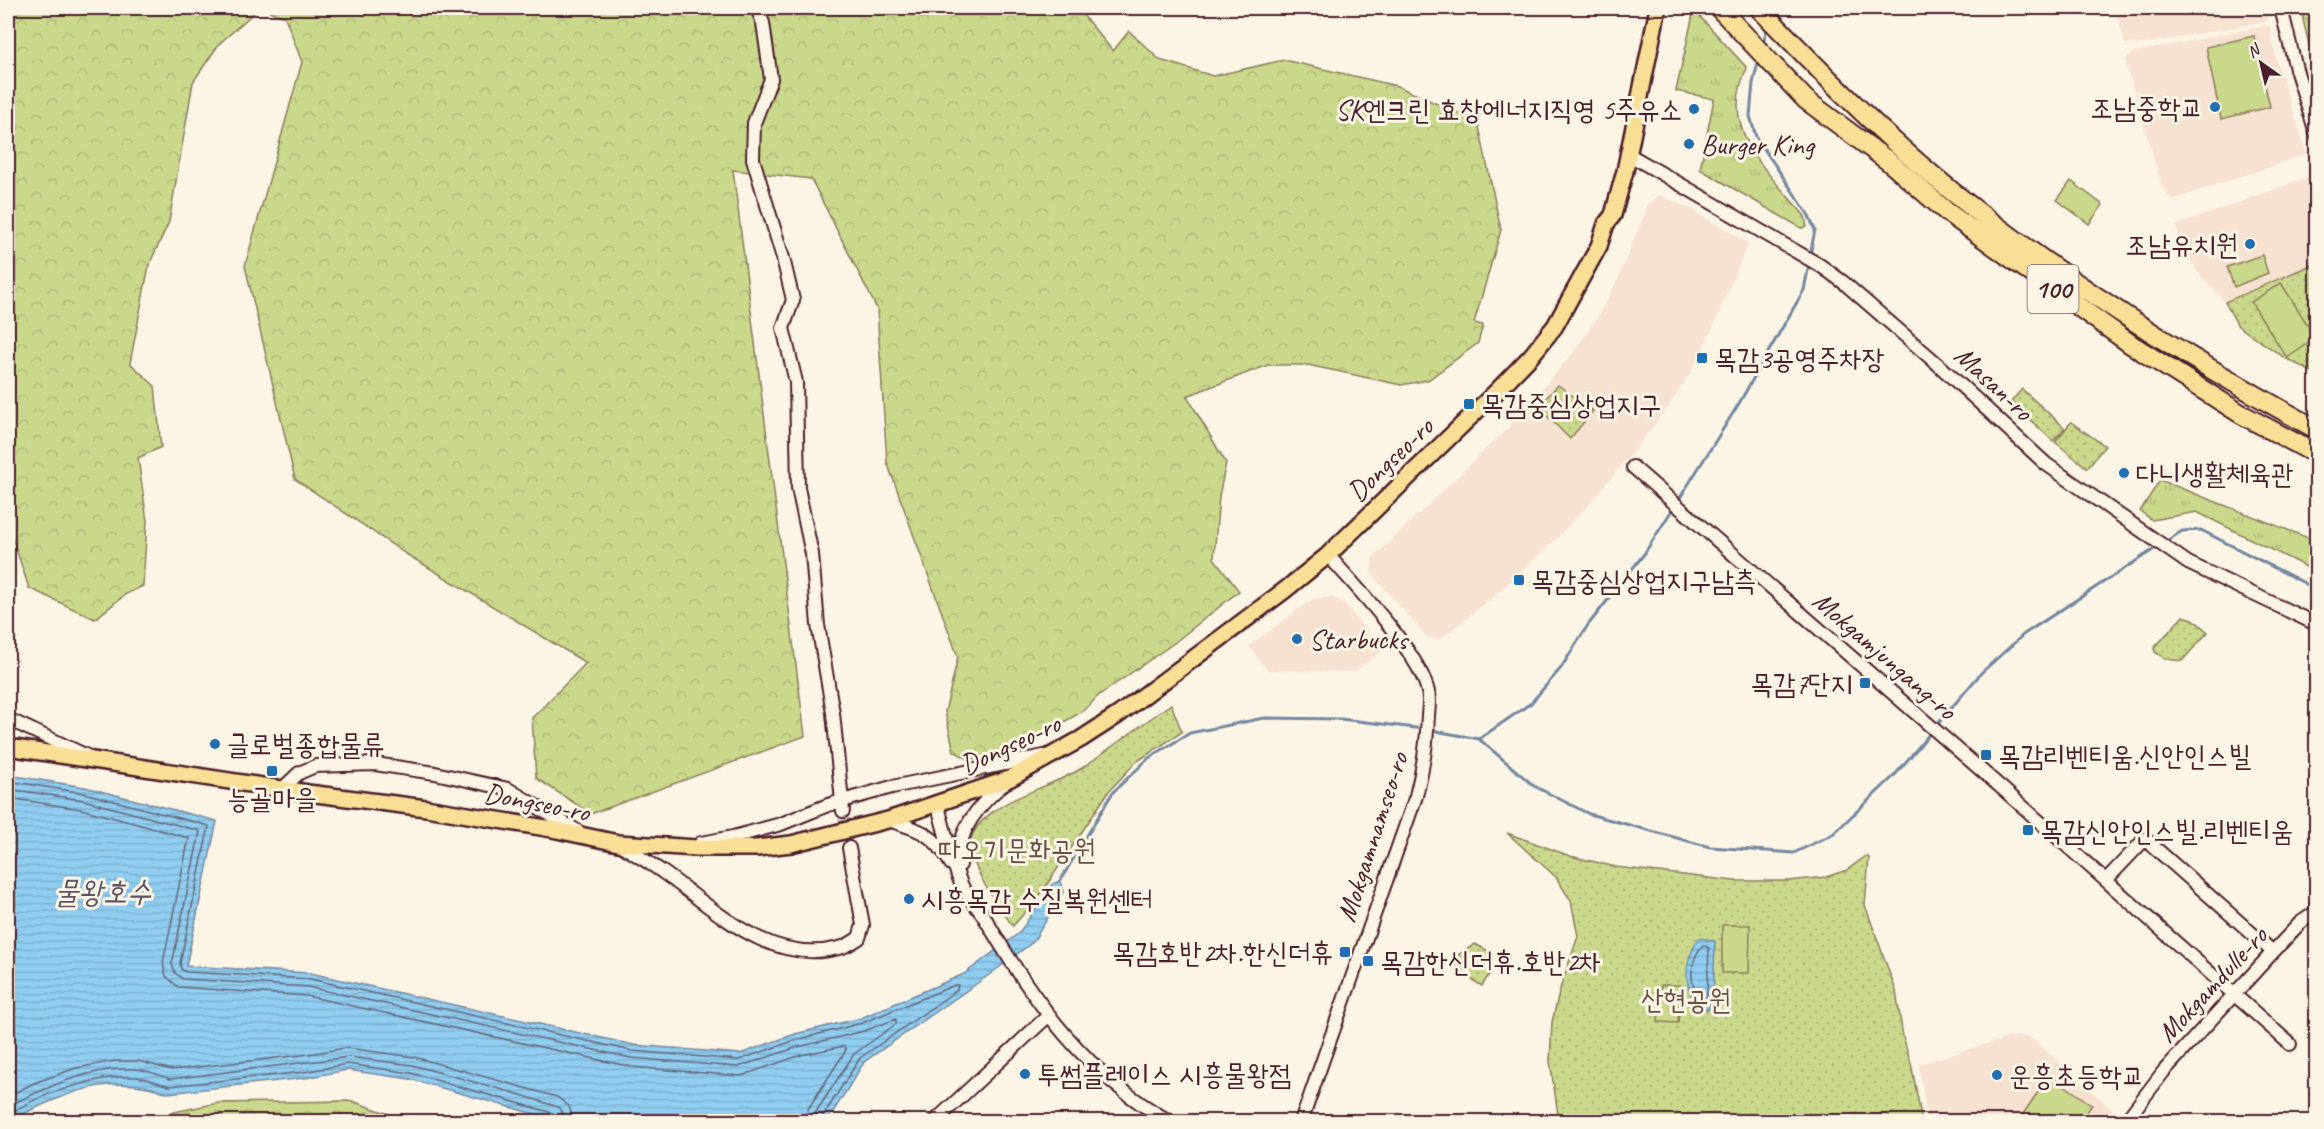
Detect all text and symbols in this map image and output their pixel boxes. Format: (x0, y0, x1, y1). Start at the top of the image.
north arrow (2231, 33, 2291, 93)
text: N (2243, 39, 2265, 62)
place label: 조남중학교 (2090, 90, 2203, 125)
place label: SK엔크린 효창에너지직영 5주유소 (1335, 92, 1682, 127)
marker: 조남중학교 (2208, 100, 2222, 114)
marker: SK엔크린 효창에너지직영 5주유소 (1687, 102, 1701, 116)
place label: Burger King (1701, 127, 1816, 162)
marker: Burger King (1682, 137, 1696, 151)
place label: 조남유치원 (2125, 227, 2238, 262)
marker: 조남유치원 (2243, 237, 2257, 251)
road number: 100 (2028, 265, 2078, 313)
street label: Masan-ro (1947, 338, 2042, 430)
place label: 목감3공영주차장 (1714, 341, 1885, 376)
marker: 목감3공영주차장 (1695, 351, 1709, 365)
place label: 목감중심상업지구 (1481, 387, 1661, 422)
marker: 목감중심상업지구 (1462, 397, 1476, 411)
street label: Dongseo-ro (1340, 408, 1442, 509)
place label: 다니생활체육관 (2136, 456, 2294, 491)
marker: 다니생활체육관 (2117, 466, 2131, 480)
place label: 목감중심상업지구남측 (1531, 563, 1756, 598)
marker: 목감중심상업지구남측 (1512, 573, 1526, 587)
street label: Mokgamjungang-ro (1806, 583, 1966, 729)
place label: Starbucks (1309, 622, 1409, 657)
marker: Starbucks (1290, 632, 1304, 646)
place label: 목감7단지 (1750, 666, 1853, 701)
marker: 목감7단지 (1858, 676, 1872, 690)
street label: Dongseo-ro (954, 705, 1068, 782)
place label: 글로벌종합물류 (227, 727, 385, 762)
marker: 글로벌종합물류 (208, 737, 222, 751)
place label: 목감리벤티움.신안인스빌 (1998, 738, 2251, 773)
street label: Mokgamnamseo-ro (1328, 746, 1416, 926)
marker: 목감리벤티움.신안인스빌 (1979, 748, 1993, 762)
marker: 능골마을 (265, 764, 279, 778)
street label: Dongseo-ro (481, 775, 595, 830)
place label: 능골마을 (227, 781, 317, 816)
place label: 목감신안인스빌.리벤티움 (2040, 813, 2293, 848)
marker: 목감신안인스빌.리벤티움 (2021, 823, 2035, 837)
park label: 따오기문화공원 (938, 832, 1096, 867)
water label: 물왕호수 (55, 873, 152, 911)
place label: 시흥목감 수질복원센터 (921, 882, 1153, 917)
marker: 시흥목감 수질복원센터 (902, 892, 916, 906)
street label: Mokgamdulle-ro (2149, 917, 2276, 1049)
place label: 목감호반2차.한신더휴 (1112, 935, 1333, 970)
place label: 목감한신더휴.호반2차 (1380, 944, 1601, 979)
marker: 목감호반2차.한신더휴 (1338, 945, 1352, 959)
marker: 목감한신더휴.호반2차 (1361, 954, 1375, 968)
park label: 산현공원 (1641, 982, 1731, 1017)
place label: 투썸플레이스 시흥물왕점 (1037, 1057, 1292, 1092)
place label: 운흥초등학교 (2009, 1058, 2144, 1093)
marker: 투썸플레이스 시흥물왕점 (1018, 1067, 1032, 1081)
marker: 운흥초등학교 (1990, 1068, 2004, 1082)

